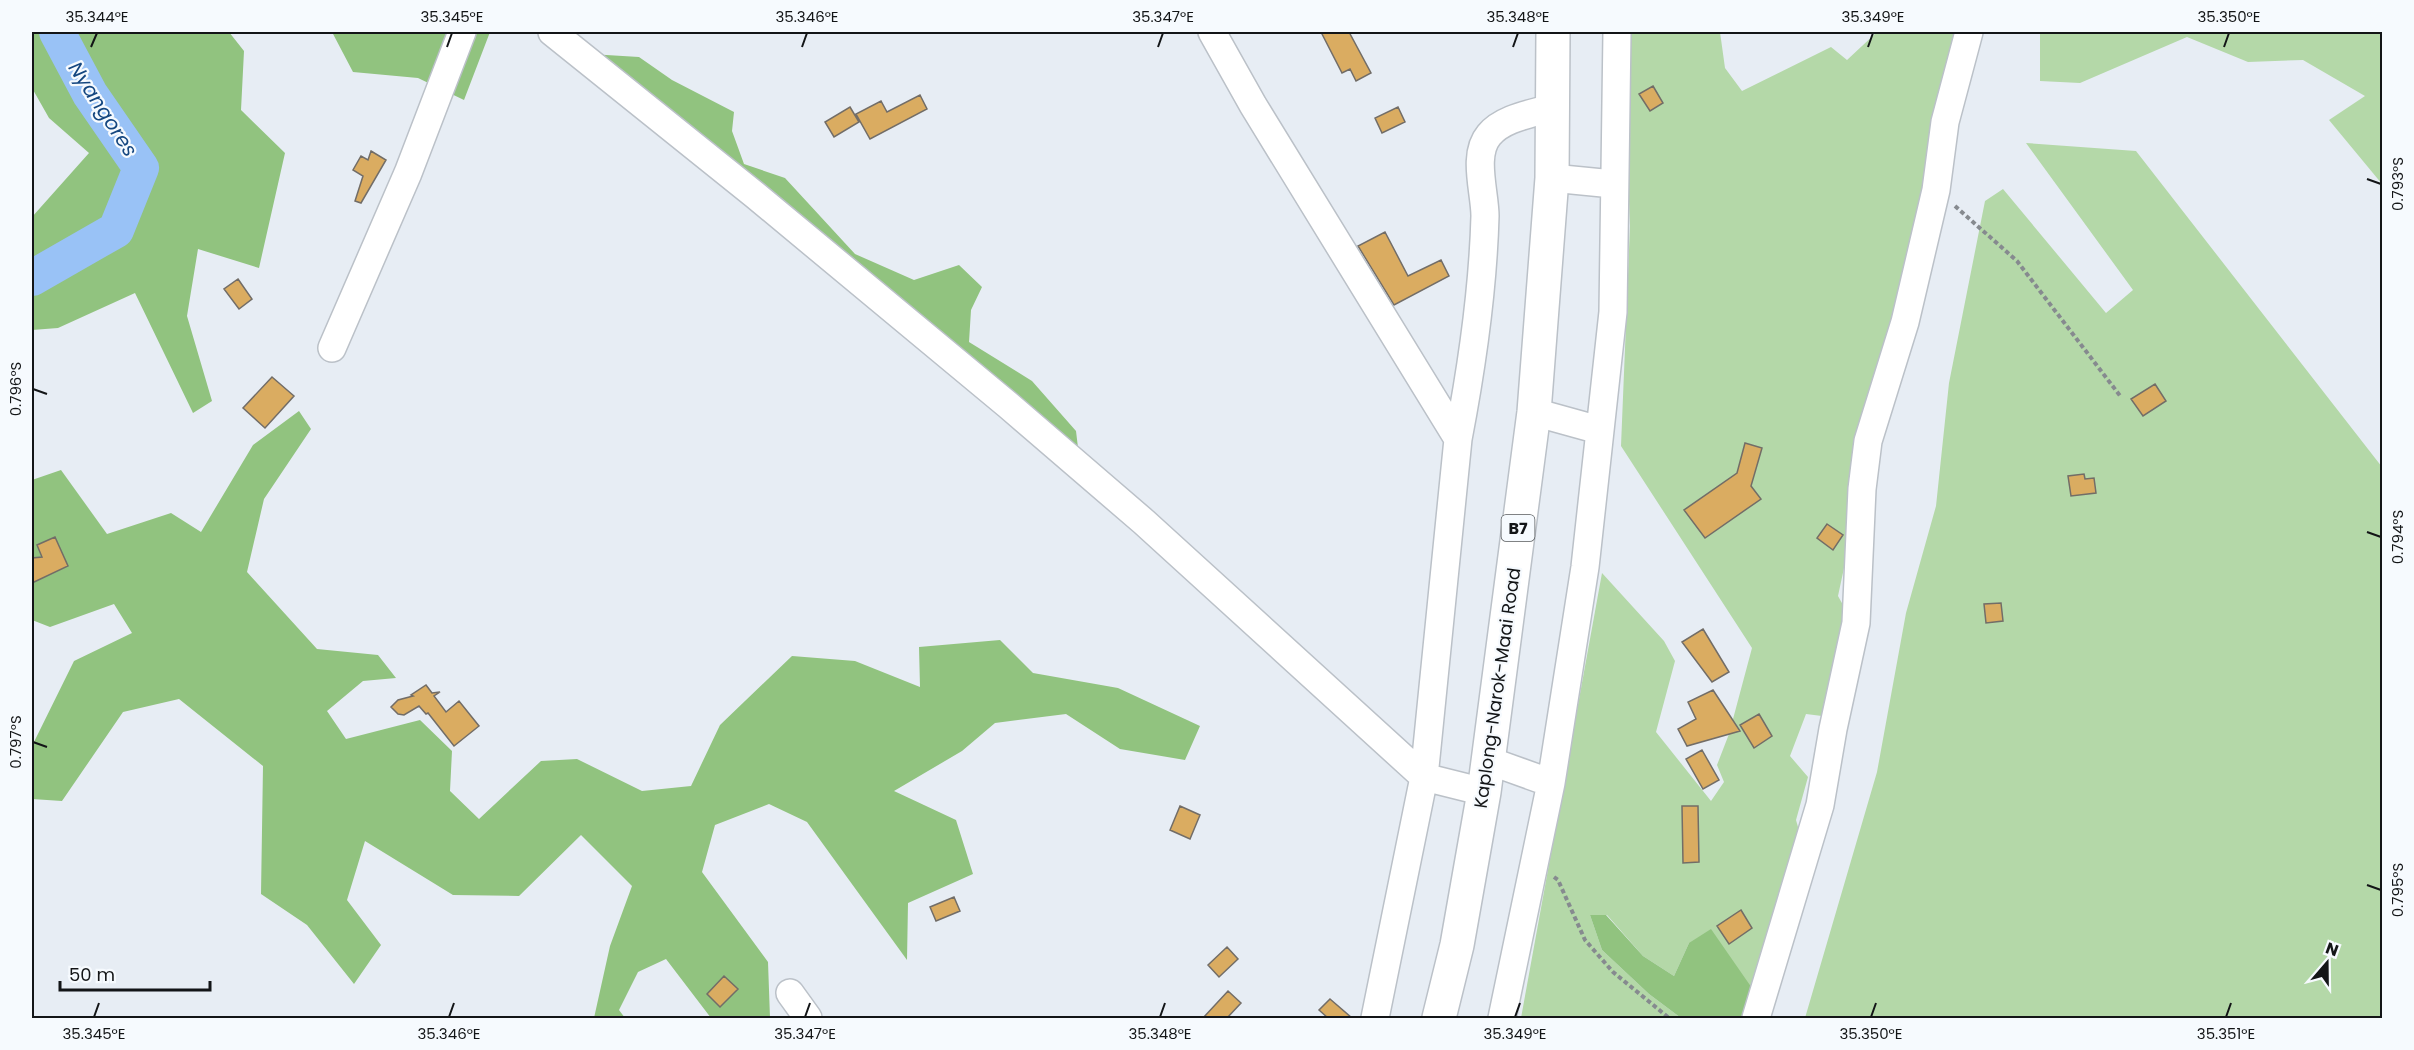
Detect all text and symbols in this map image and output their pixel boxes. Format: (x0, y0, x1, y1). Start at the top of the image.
text: 35.344°E (66, 6, 128, 27)
text: 35.345°E (421, 6, 483, 27)
text: 35.346°E (775, 6, 839, 27)
text: 35.347°E (1132, 6, 1194, 27)
text: 35.348°E (1487, 6, 1550, 27)
text: 35.349°E (1842, 6, 1904, 27)
text: 35.350°E (2198, 6, 2260, 27)
water label: Nyangores (62, 56, 144, 162)
text: 0.793°S (2387, 157, 2408, 211)
text: 0.796°S (5, 362, 26, 416)
text: 0.794°S (2387, 510, 2408, 564)
road number: B7 (1502, 515, 1534, 541)
street label: Kaplong-Narok-Maai Road (1468, 566, 1526, 810)
text: 0.797°S (5, 715, 26, 769)
text: 0.795°S (2387, 863, 2408, 917)
north arrow (2297, 933, 2357, 993)
text: N (2322, 937, 2342, 962)
scale bar (60, 954, 210, 992)
text: 50 m (69, 962, 115, 987)
text: 35.345°E (63, 1023, 125, 1044)
text: 35.346°E (417, 1023, 481, 1044)
text: 35.347°E (774, 1023, 836, 1044)
text: 35.348°E (1129, 1023, 1192, 1044)
text: 35.349°E (1484, 1023, 1546, 1044)
text: 35.350°E (1840, 1023, 1902, 1044)
text: 35.351°E (2197, 1023, 2255, 1044)

